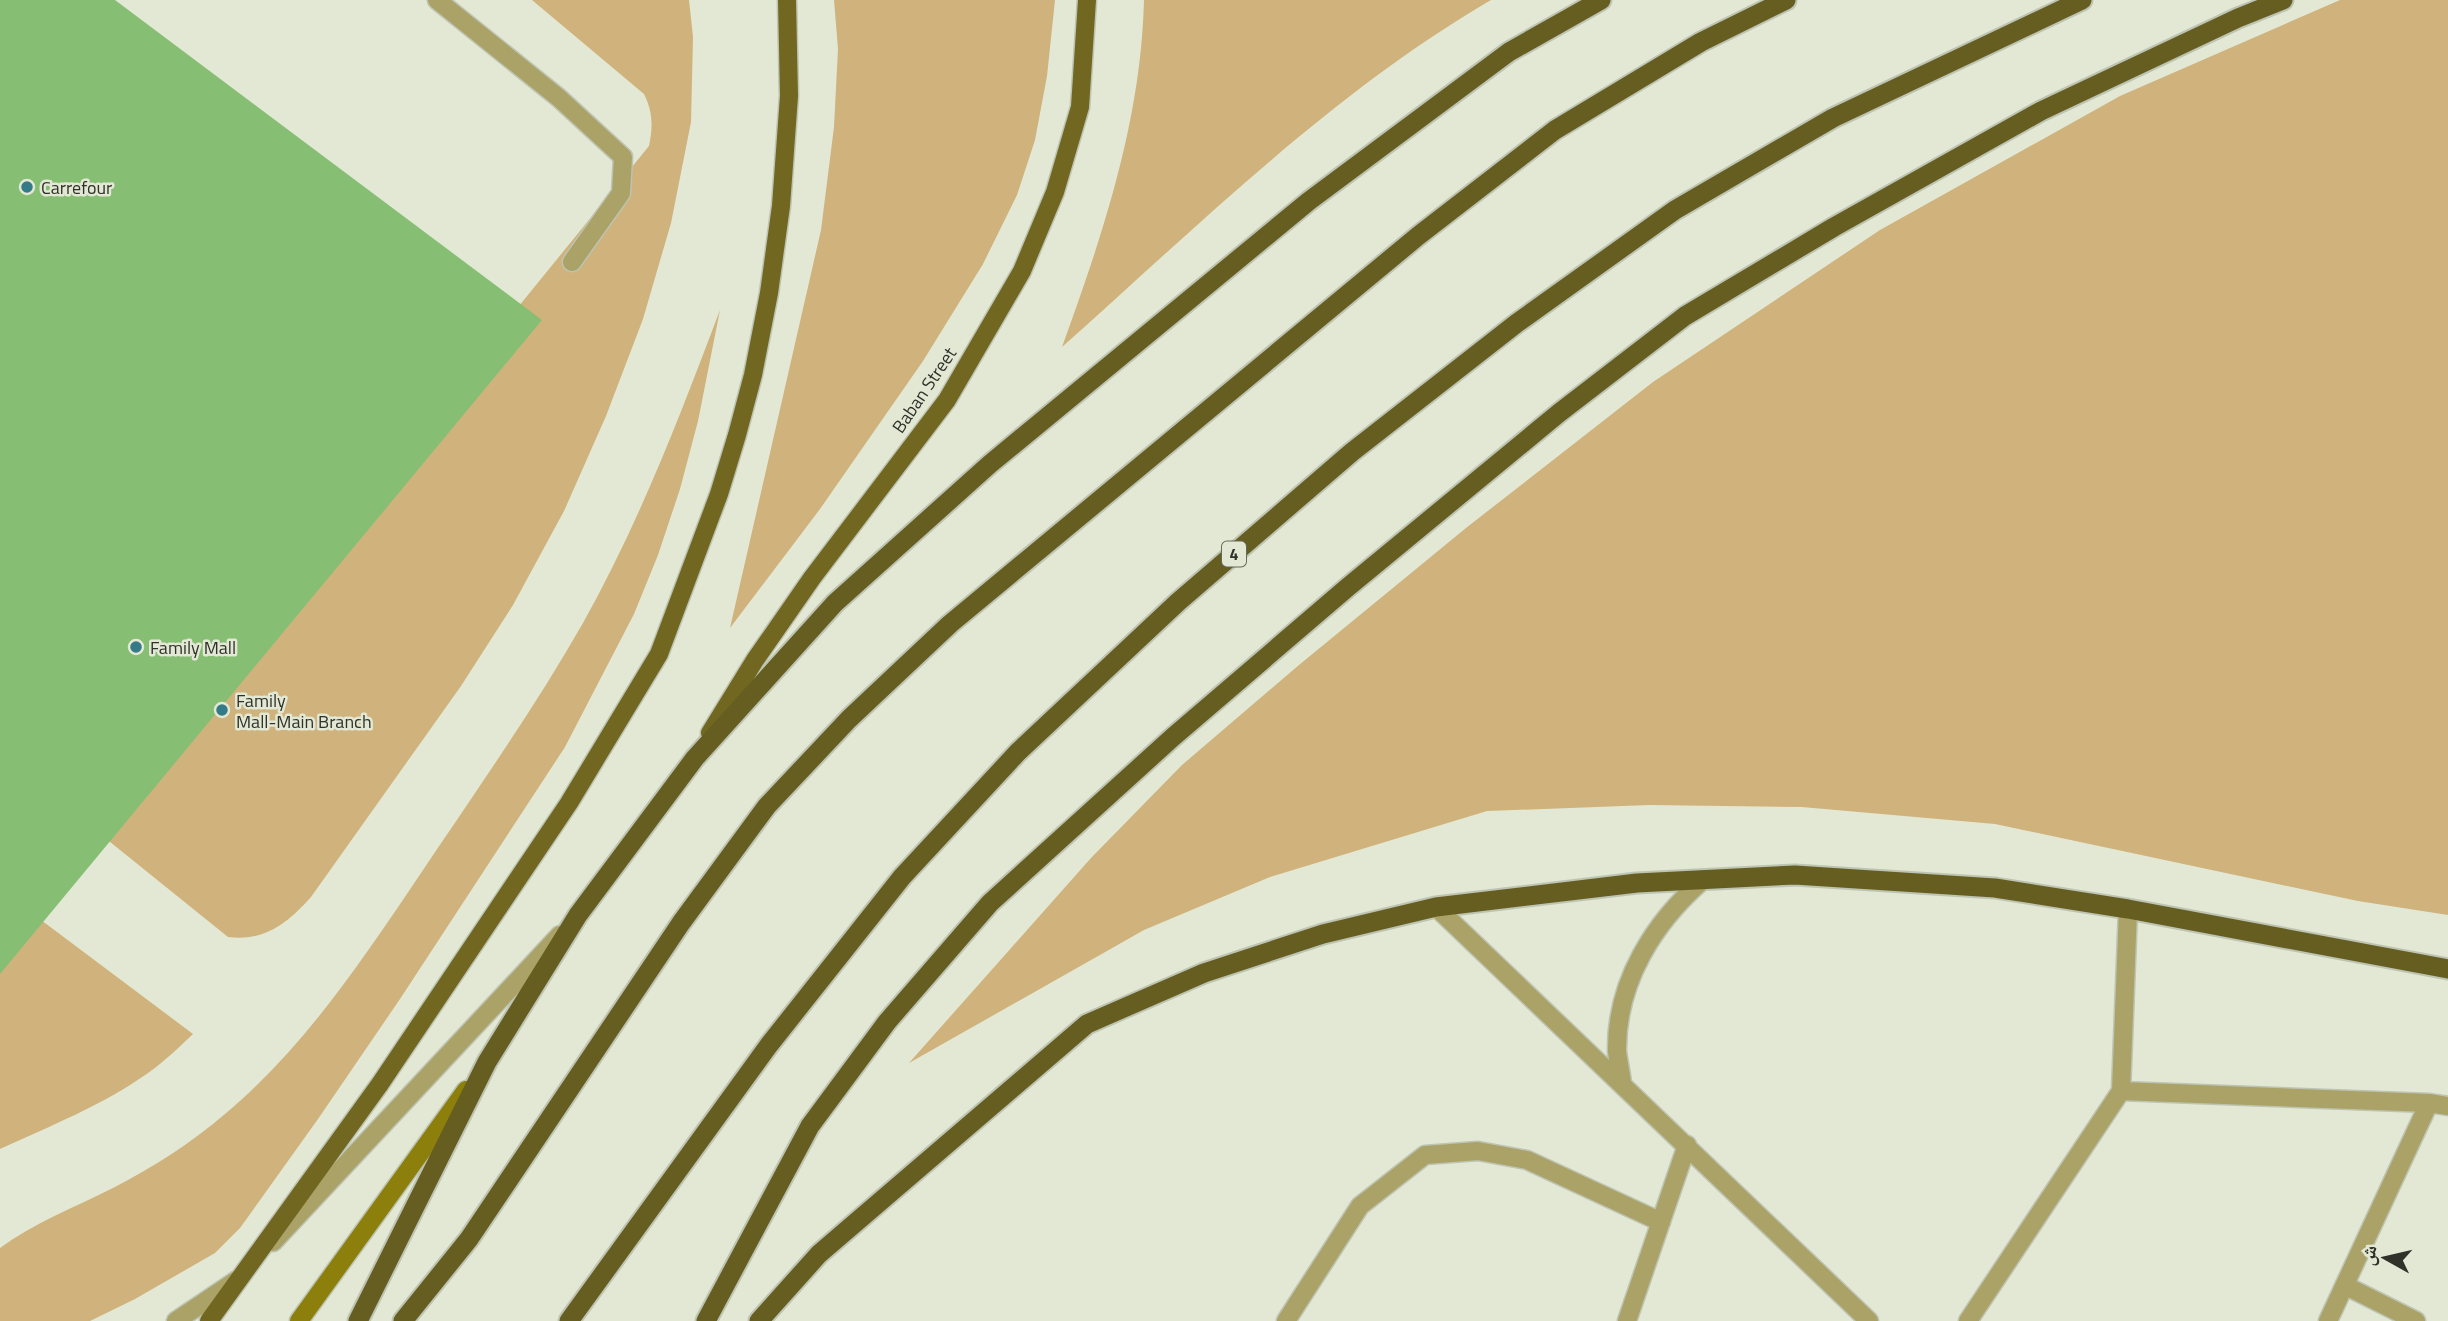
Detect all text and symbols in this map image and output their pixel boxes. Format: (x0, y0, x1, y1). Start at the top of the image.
place label: Carrefour (41, 174, 112, 201)
marker: Carrefour (19, 179, 35, 195)
street label: Baban Street (885, 341, 963, 438)
road number: 4 (1222, 541, 1246, 566)
place label: Family Mall (150, 634, 236, 661)
marker: Family Mall (128, 639, 144, 655)
place label: Family Mall-Main Branch (236, 687, 372, 735)
marker: Family Mall-Main Branch (214, 702, 230, 718)
north arrow (2350, 1223, 2420, 1293)
text: ش (2352, 1244, 2383, 1268)

